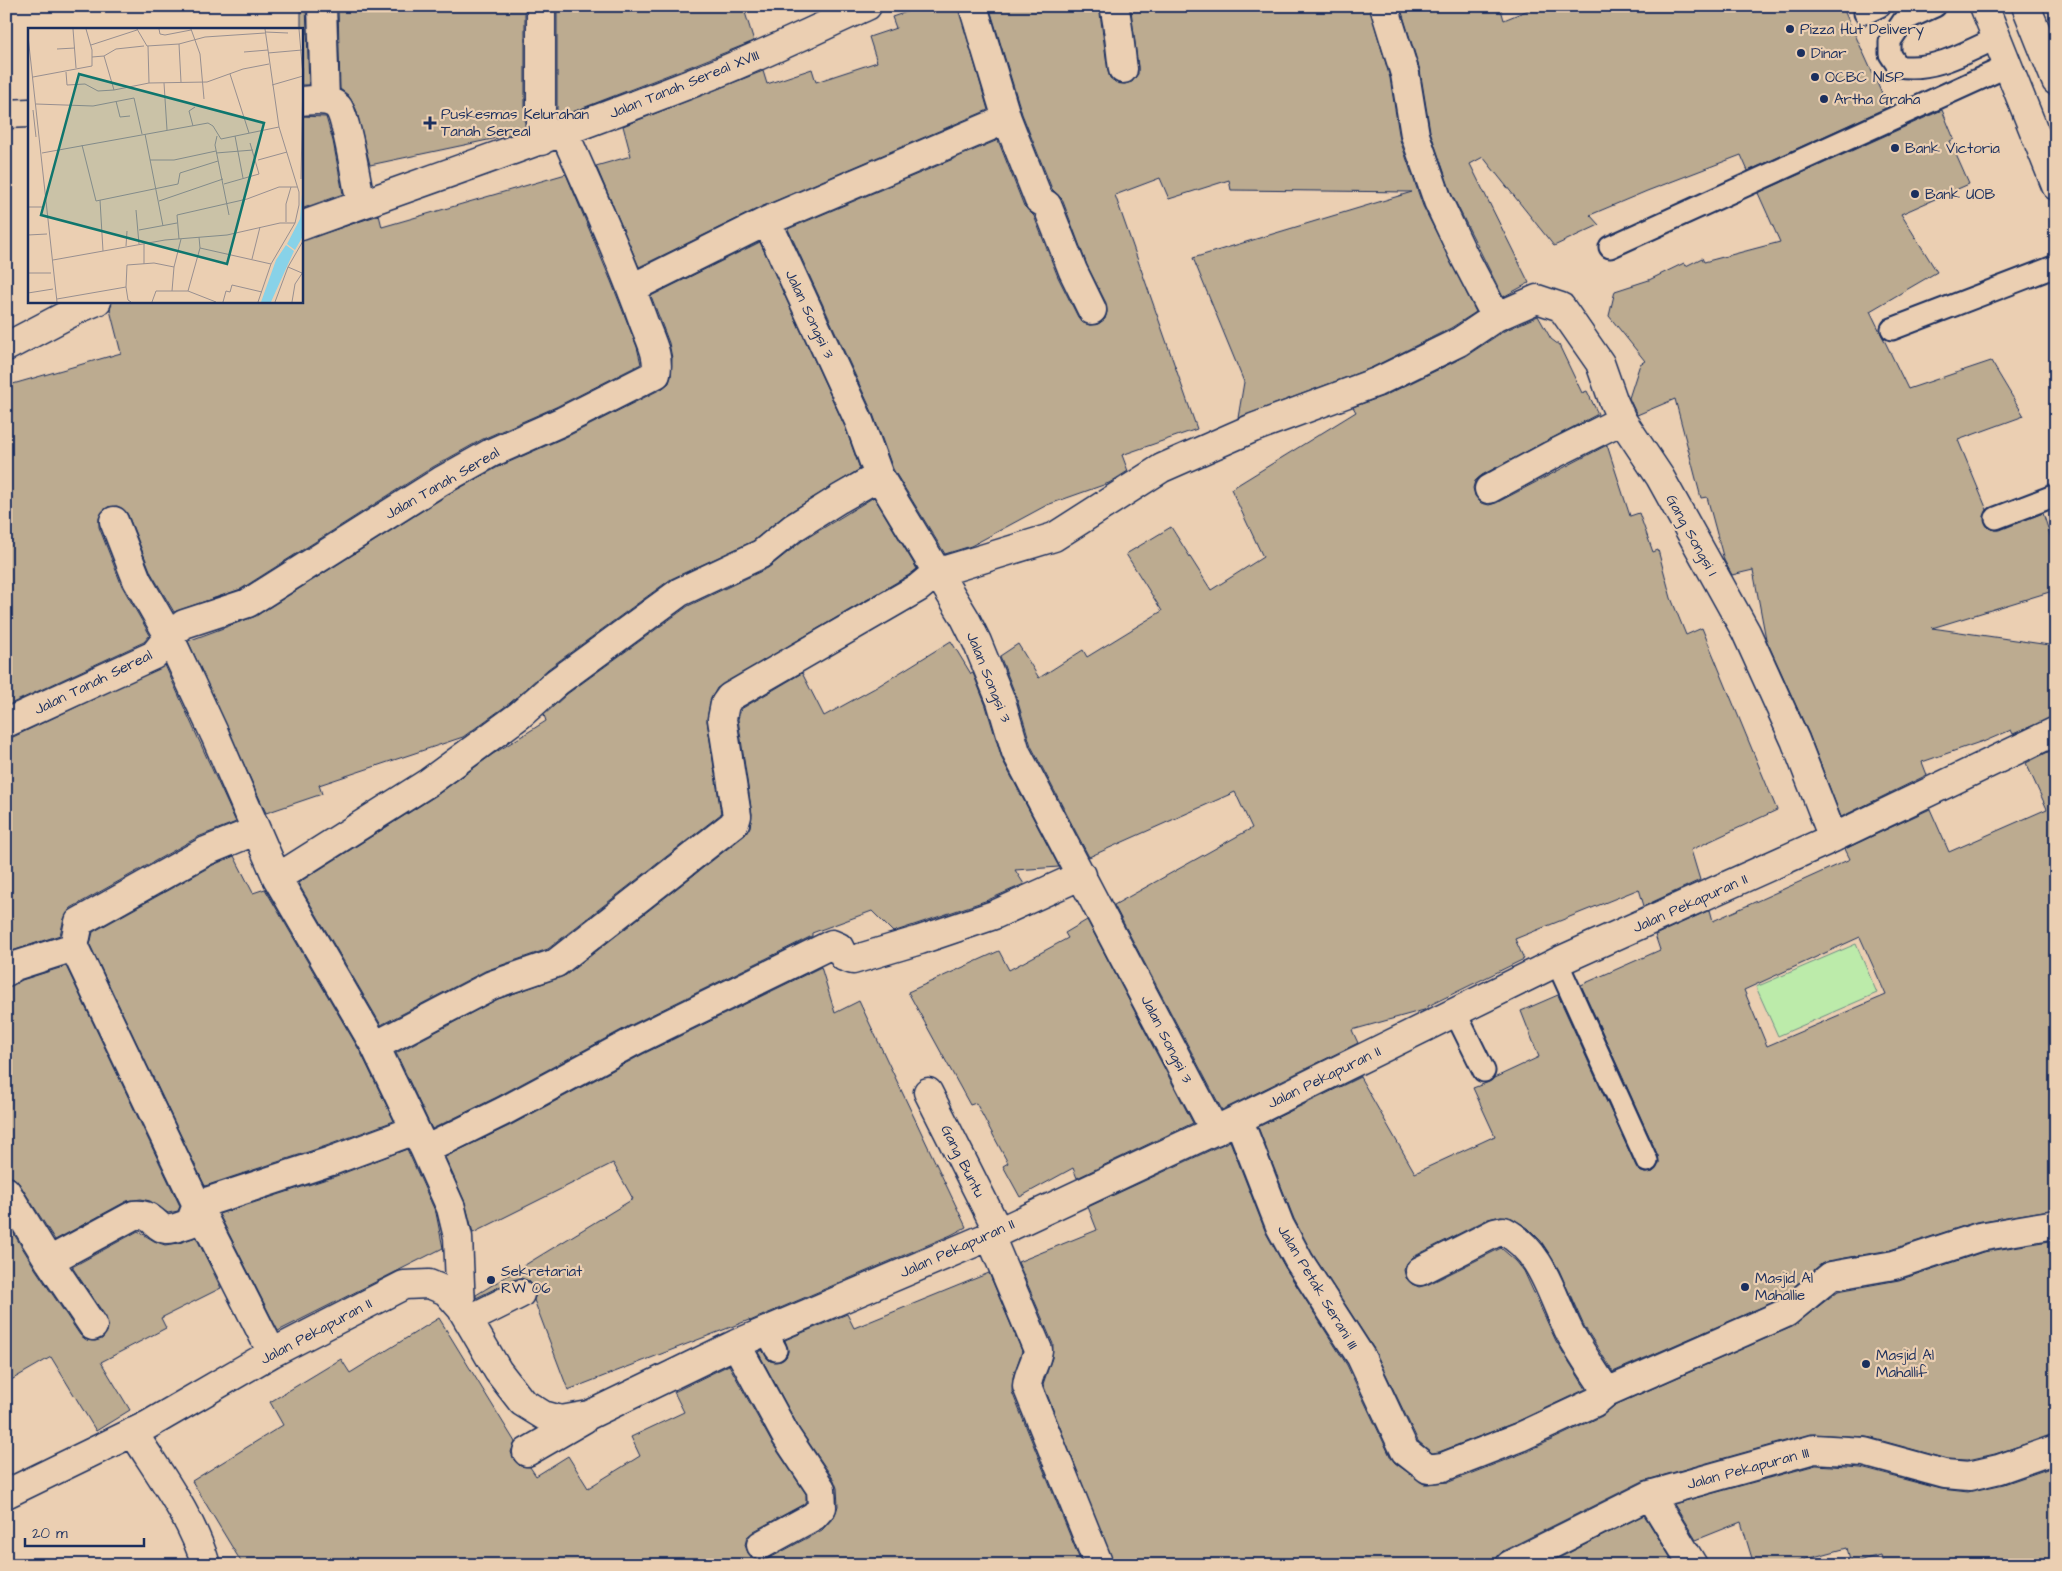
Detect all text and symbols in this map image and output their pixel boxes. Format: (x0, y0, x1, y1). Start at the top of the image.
place label: Pizza Hut Delivery (1800, 19, 1924, 41)
marker: Pizza Hut Delivery (1784, 23, 1796, 35)
inset map (28, 28, 302, 302)
place label: Dinar (1811, 43, 1846, 64)
street label: Jalan Tanah Sereal XVIII (606, 45, 762, 124)
marker: Dinar (1795, 47, 1807, 59)
place label: OCBC NISP (1825, 67, 1904, 88)
marker: OCBC NISP (1809, 71, 1821, 83)
place label: Artha Graha (1834, 89, 1921, 110)
marker: Artha Graha (1818, 93, 1830, 105)
place label: Puskesmas Kelurahan Tanah Sereal (441, 104, 590, 142)
marker: Puskesmas Kelurahan Tanah Sereal (423, 116, 437, 130)
place label: Bank Victoria (1905, 138, 2000, 159)
marker: Bank Victoria (1889, 142, 1901, 154)
place label: Bank UOB (1925, 184, 1995, 205)
marker: Bank UOB (1909, 188, 1921, 200)
street label: Jalan Songsi 3 (779, 266, 839, 363)
street label: Jalan Tanah Sereal (381, 442, 503, 525)
street label: Gang Songsi 1 (1660, 491, 1723, 580)
street label: Jalan Songsi 3 (960, 629, 1016, 726)
street label: Jalan Tanah Sereal (31, 645, 156, 720)
street label: Jalan Pekapuran II (1630, 869, 1751, 938)
street label: Jalan Songsi 3 (1135, 992, 1198, 1087)
street label: Jalan Pekapuran II (1264, 1041, 1384, 1114)
street label: Gang Buntu (934, 1121, 990, 1202)
street label: Jalan Pekapuran II (897, 1214, 1018, 1283)
street label: Jalan Petak Serani III (1272, 1221, 1363, 1353)
place label: Sekretariat RW 06 (501, 1261, 582, 1299)
place label: Masjid Al Mahallie (1755, 1268, 1813, 1306)
marker: Sekretariat RW 06 (485, 1274, 497, 1286)
marker: Masjid Al Mahallie (1739, 1281, 1751, 1293)
street label: Jalan Pekapuran II (257, 1293, 376, 1370)
place label: Masjid Al Mahallif (1876, 1345, 1934, 1383)
marker: Masjid Al Mahallif (1860, 1358, 1872, 1370)
street label: Jalan Pekapuran III (1685, 1442, 1812, 1495)
scale bar (25, 1516, 144, 1548)
text: 20 m (32, 1523, 68, 1544)

